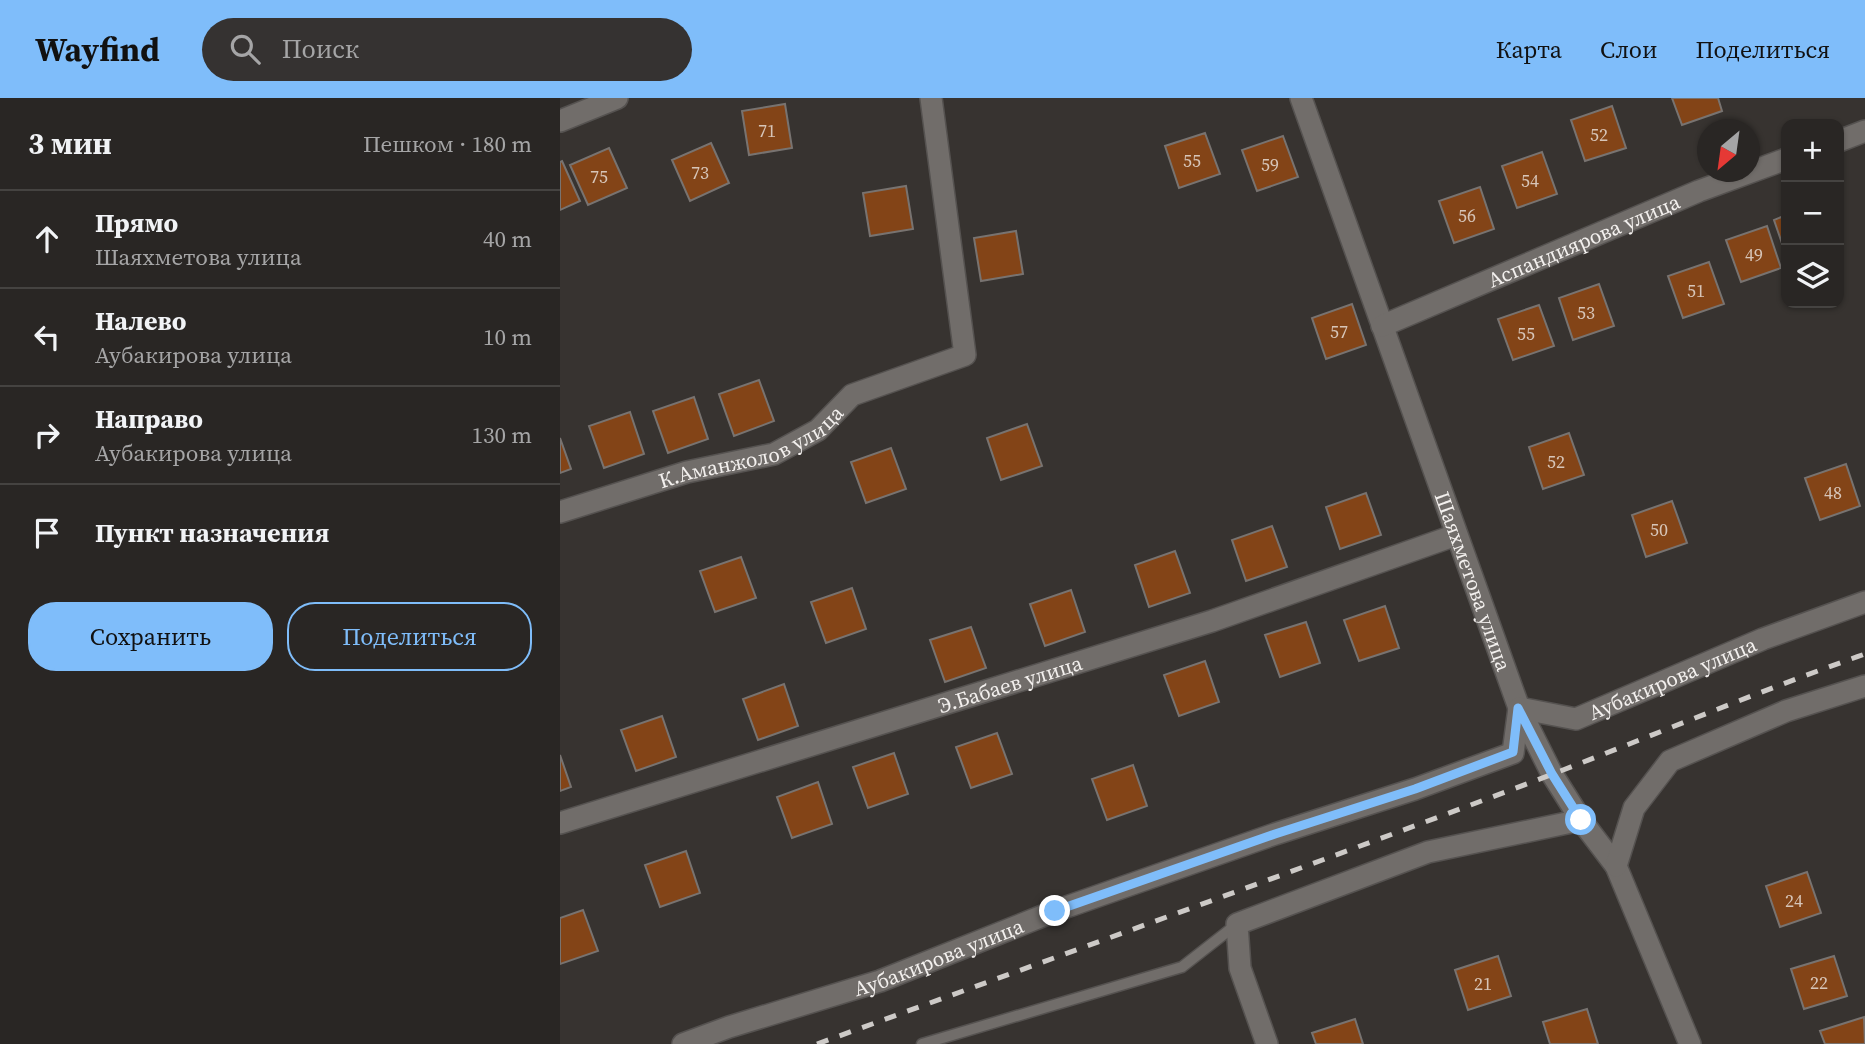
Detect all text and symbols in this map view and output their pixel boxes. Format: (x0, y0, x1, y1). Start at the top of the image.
search box (202, 18, 692, 81)
text: Wayfind (35, 27, 160, 72)
icon: search (226, 30, 264, 68)
text: Поиск (282, 31, 359, 67)
text: Карта (1496, 33, 1562, 66)
text: Слои (1600, 33, 1657, 66)
text: Поделиться (1695, 33, 1830, 66)
house number: 71 (758, 118, 776, 143)
north arrow (1697, 119, 1760, 182)
map controls (1781, 119, 1844, 308)
button: + (1781, 119, 1844, 182)
house number: 52 (1590, 122, 1608, 147)
text: 3 мин (28, 123, 112, 164)
text: Пешком · 180 m (363, 128, 532, 160)
house number: 55 (1183, 148, 1201, 173)
house number: 59 (1261, 152, 1279, 177)
house number: 73 (691, 160, 709, 185)
house number: 75 (590, 164, 608, 189)
house number: 54 (1521, 168, 1539, 193)
button: − (1781, 182, 1844, 245)
street label: Аспандиярова улица (1483, 186, 1684, 294)
house number: 56 (1458, 203, 1476, 228)
text: Прямо (95, 205, 178, 241)
icon: ahead (28, 220, 66, 258)
text: 40 m (483, 223, 532, 255)
text: Шаяхметова улица (95, 241, 302, 273)
house number: 49 (1745, 242, 1763, 267)
button: layers (1781, 245, 1844, 308)
house number: 51 (1687, 278, 1705, 303)
house number: 53 (1577, 300, 1595, 325)
text: Налево (95, 303, 186, 339)
icon: left (28, 318, 66, 356)
house number: 57 (1330, 319, 1348, 344)
text: 10 m (483, 321, 532, 353)
house number: 55 (1517, 321, 1535, 346)
text: Аубакирова улица (95, 339, 292, 371)
street label: К.Аманжолов улица (655, 398, 850, 495)
text: Направо (95, 401, 203, 437)
icon: right (28, 416, 66, 454)
text: 130 m (471, 419, 532, 451)
text: Аубакирова улица (95, 437, 292, 469)
house number: 52 (1547, 449, 1565, 474)
house number: 48 (1824, 480, 1842, 505)
street label: Шаяхметова улица (1428, 487, 1519, 675)
icon: arrive (28, 514, 66, 552)
text: Пункт назначения (95, 515, 329, 551)
house number: 50 (1650, 517, 1668, 542)
button: Сохранить (28, 602, 273, 671)
button: Поделиться (287, 602, 532, 671)
street label: Аубакирова улица (1584, 629, 1761, 727)
street label: Э.Бабаев улица (934, 648, 1086, 720)
route start (1565, 804, 1596, 835)
house number: 24 (1785, 888, 1803, 913)
route end (1039, 895, 1070, 926)
street label: Аубакирова улица (850, 911, 1028, 1003)
house number: 22 (1810, 970, 1828, 995)
house number: 21 (1474, 971, 1492, 996)

